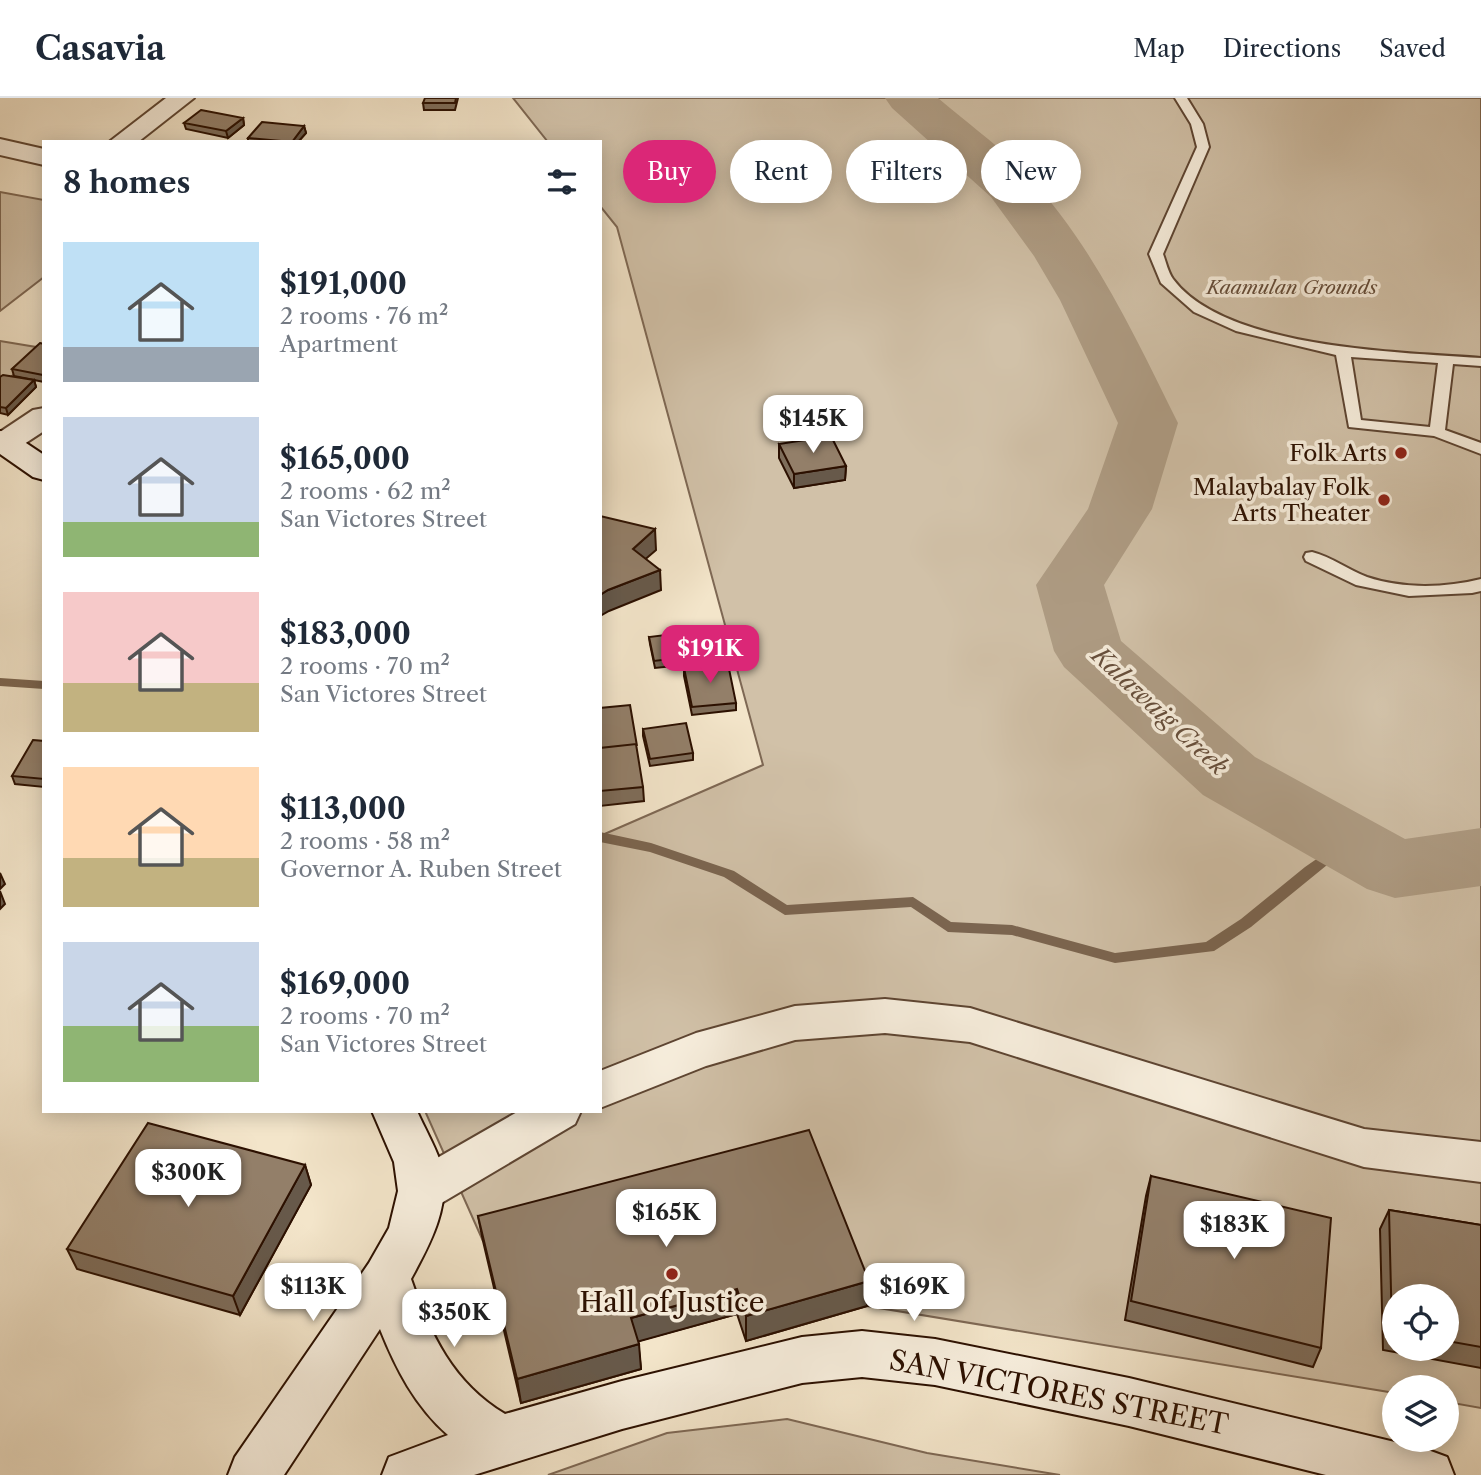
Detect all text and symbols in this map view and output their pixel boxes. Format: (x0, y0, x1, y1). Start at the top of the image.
text: Casavia (35, 28, 165, 69)
text: Map (1133, 34, 1185, 63)
text: Directions (1223, 34, 1341, 63)
text: Saved (1379, 34, 1446, 63)
chip: Buy (623, 140, 716, 203)
chip: Rent (730, 140, 832, 203)
chip: Filters (846, 140, 967, 203)
chip: New (981, 140, 1081, 203)
icon: filters (543, 163, 581, 201)
text: 8 homes (63, 164, 190, 201)
text: $191,000 (280, 265, 407, 302)
icon: home (119, 270, 203, 354)
park label: Kaamulan Grounds (1205, 276, 1378, 299)
text: 2 rooms · 76 m² (280, 302, 448, 330)
text: Apartment (280, 330, 398, 358)
pin: $145K (764, 396, 862, 455)
text: $145K (779, 404, 847, 432)
place label: Folk Arts (1289, 439, 1387, 467)
text: $165,000 (280, 440, 410, 477)
icon: home (119, 445, 203, 529)
marker: Folk Arts (1393, 445, 1409, 461)
place label: Malaybalay Folk Arts Theater (1193, 473, 1372, 527)
text: 2 rooms · 62 m² (280, 477, 451, 505)
marker: Malaybalay Folk Arts Theater (1376, 492, 1392, 508)
text: San Victores Street (280, 505, 487, 533)
text: $183,000 (280, 615, 411, 652)
icon: home (119, 620, 203, 704)
pin: $191K (661, 626, 759, 685)
text: $191K (677, 634, 743, 662)
water label: Kalawaig Creek (1085, 639, 1234, 782)
text: 2 rooms · 70 m² (280, 652, 450, 680)
text: San Victores Street (280, 680, 487, 708)
text: $113,000 (280, 790, 406, 827)
icon: home (119, 795, 203, 879)
text: 2 rooms · 58 m² (280, 827, 450, 855)
text: Governor A. Ruben Street (280, 855, 562, 883)
text: $169,000 (280, 965, 410, 1002)
icon: home (119, 970, 203, 1054)
text: 2 rooms · 70 m² (280, 1002, 450, 1030)
text: San Victores Street (280, 1030, 487, 1058)
pin: $300K (139, 1150, 237, 1209)
text: $300K (151, 1158, 225, 1186)
pin: $165K (617, 1190, 715, 1249)
text: $165K (632, 1198, 700, 1226)
pin: $183K (1185, 1202, 1283, 1261)
text: $183K (1200, 1210, 1268, 1238)
pin: $113K (264, 1264, 362, 1323)
pin: $169K (865, 1264, 963, 1323)
marker: Hall of Justice (664, 1266, 680, 1282)
text: $113K (281, 1272, 345, 1300)
text: $169K (879, 1272, 949, 1300)
map controls (1382, 1284, 1459, 1452)
button: locate (1382, 1284, 1459, 1361)
place label: Hall of Justice (580, 1285, 764, 1319)
pin: $350K (405, 1290, 503, 1349)
text: $350K (418, 1298, 490, 1326)
street label: SAN VICTORES STREET (887, 1342, 1231, 1442)
button: layers (1382, 1375, 1459, 1452)

